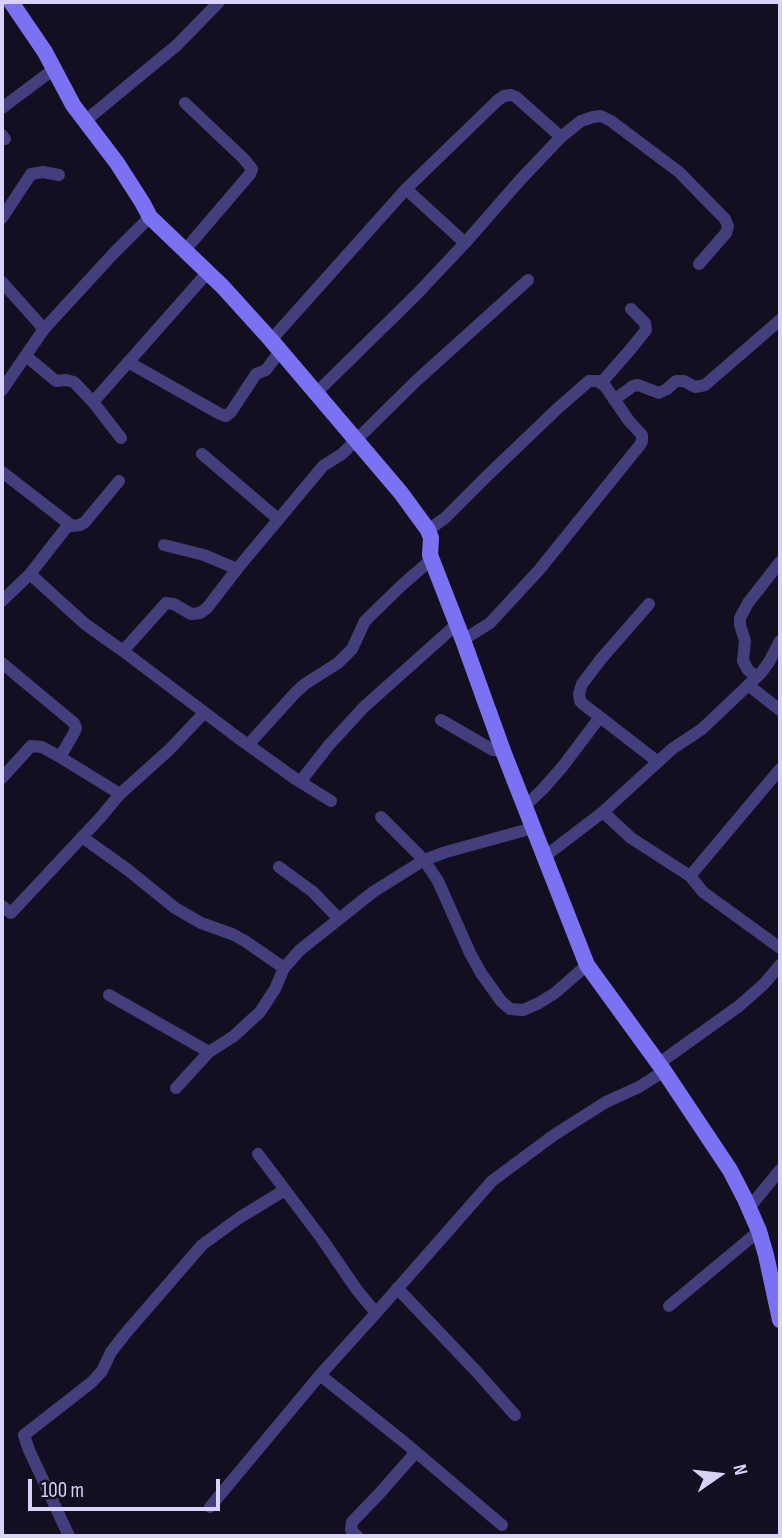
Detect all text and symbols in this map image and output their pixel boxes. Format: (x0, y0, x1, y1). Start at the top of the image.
north arrow (684, 1440, 754, 1510)
text: N (727, 1462, 752, 1478)
scale bar (32, 1464, 224, 1508)
text: 100 m (41, 1478, 84, 1503)

